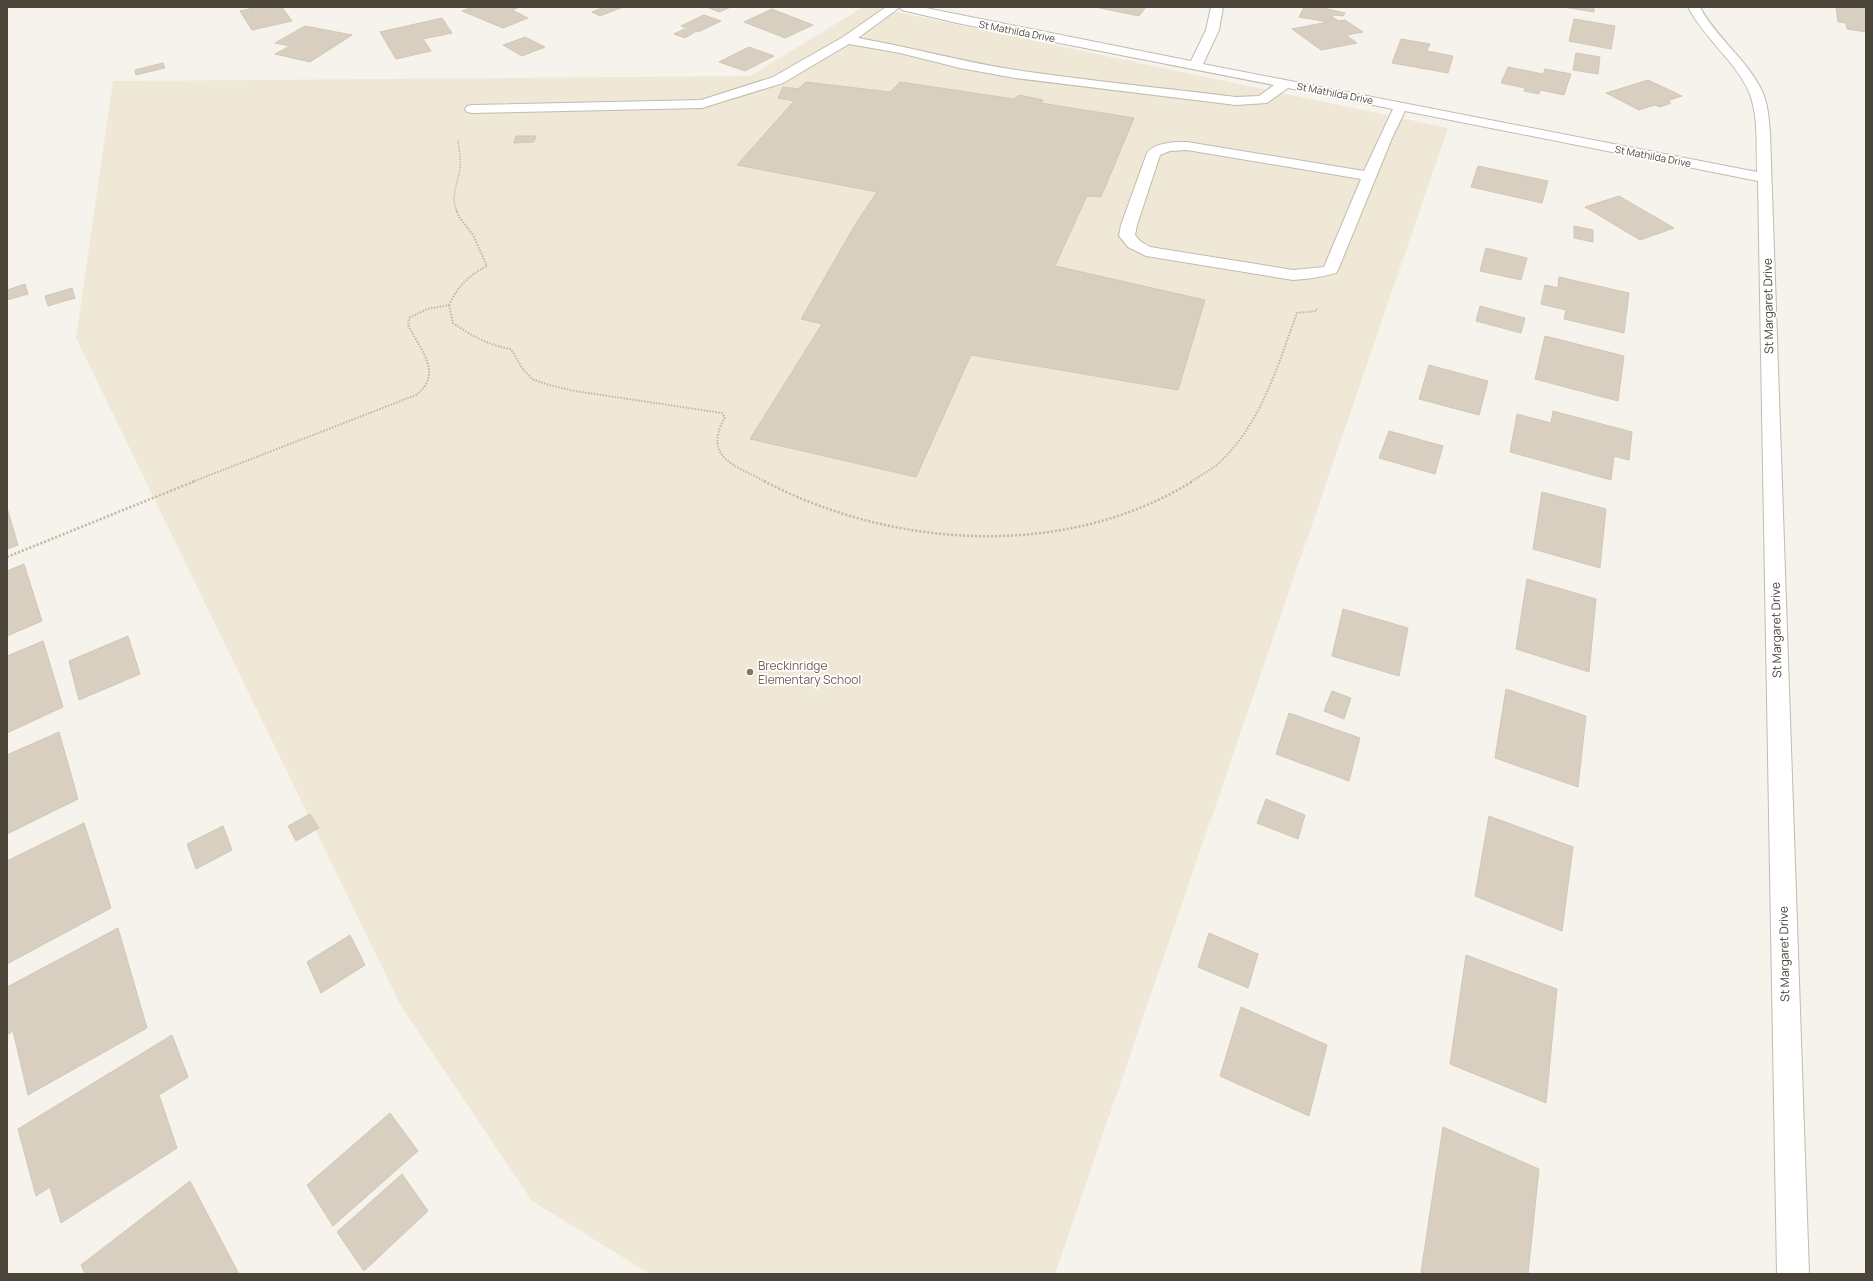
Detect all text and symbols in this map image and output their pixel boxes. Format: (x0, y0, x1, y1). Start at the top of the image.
street label: St Mathilda Drive (978, 17, 1057, 45)
street label: St Mathilda Drive (1296, 79, 1375, 107)
street label: St Mathilda Drive (1614, 142, 1693, 170)
street label: St Margaret Drive (1759, 258, 1777, 354)
street label: St Margaret Drive (1767, 582, 1785, 678)
place label: Breckinridge Elementary School (758, 657, 861, 688)
marker: Breckinridge Elementary School (745, 667, 755, 677)
street label: St Margaret Drive (1775, 906, 1793, 1002)

